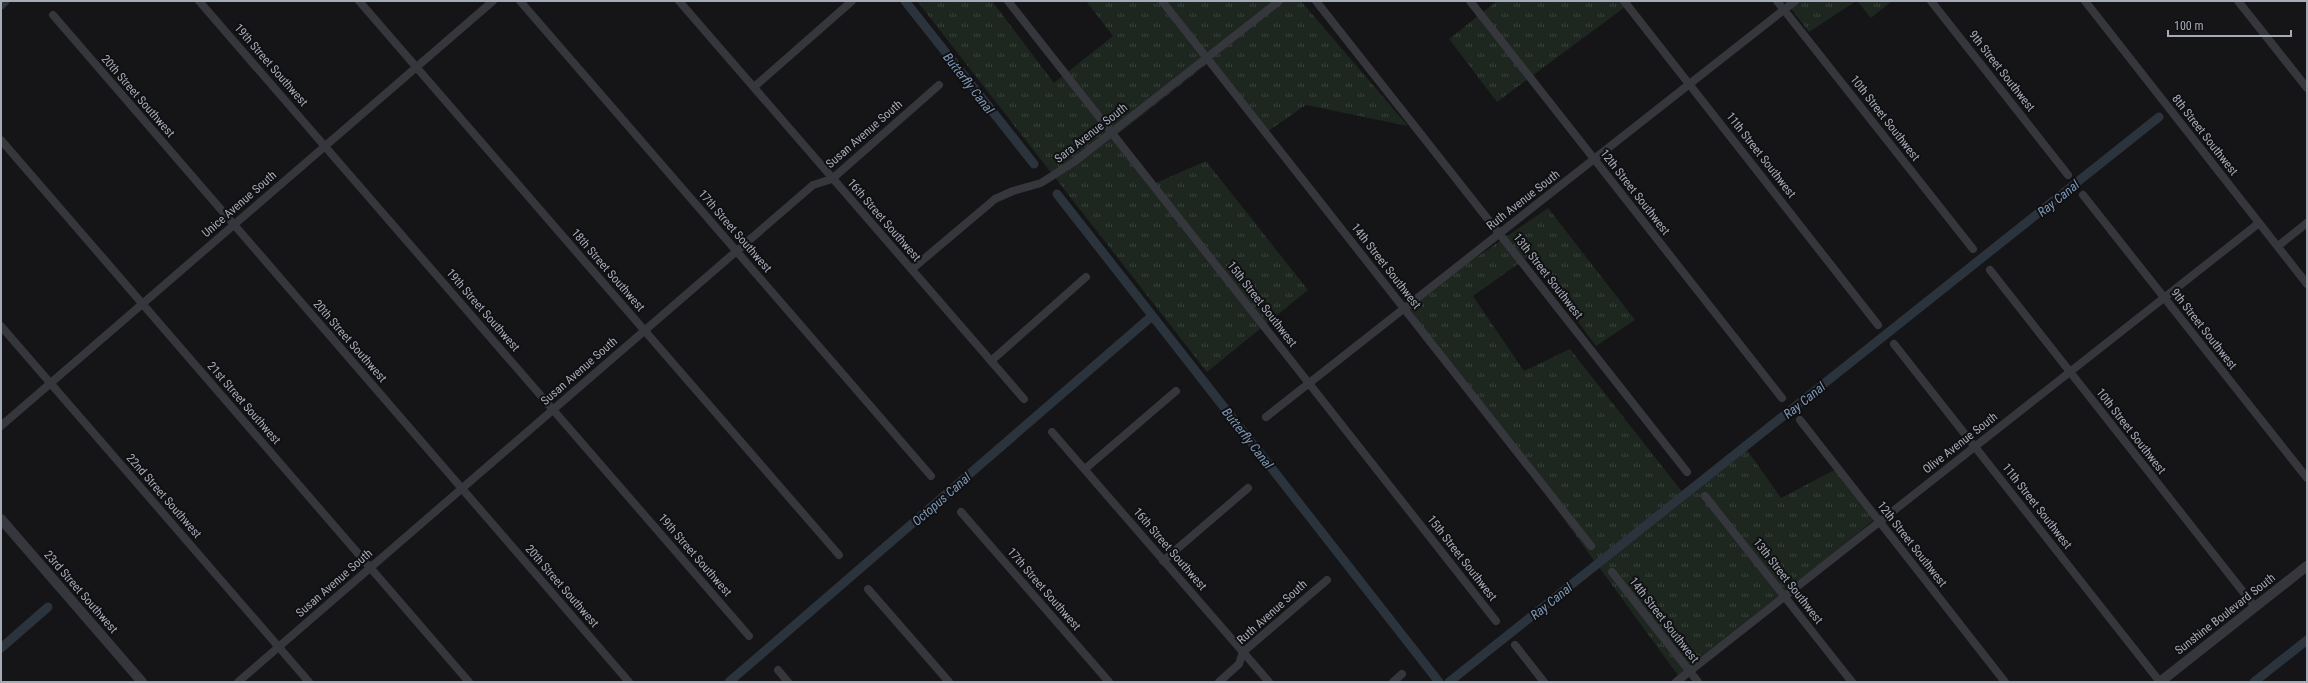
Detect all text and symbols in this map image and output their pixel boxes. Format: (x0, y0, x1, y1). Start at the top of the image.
scale bar (2168, 12, 2291, 38)
text: 100 m (2174, 19, 2204, 33)
street label: 19th Street Southwest (231, 21, 311, 109)
street label: 9th Street Southwest (1966, 28, 2038, 115)
water label: Butterfly Canal (940, 50, 998, 118)
street label: 20th Street Southwest (98, 52, 178, 140)
street label: 10th Street Southwest (1847, 72, 1923, 164)
street label: 8th Street Southwest (2169, 92, 2241, 179)
street label: Susan Avenue South (823, 97, 905, 171)
street label: Sara Avenue South (1052, 100, 1130, 166)
street label: 11th Street Southwest (1723, 109, 1799, 201)
street label: 12th Street Southwest (1597, 146, 1673, 238)
street label: Ruth Avenue South (1484, 167, 1563, 233)
street label: Unice Avenue South (199, 168, 279, 240)
street label: 16th Street Southwest (844, 176, 924, 264)
water label: Ray Canal (2035, 176, 2083, 220)
street label: 17th Street Southwest (695, 187, 775, 275)
street label: 14th Street Southwest (1348, 220, 1424, 312)
street label: 18th Street Southwest (568, 226, 648, 314)
street label: 13th Street Southwest (1510, 230, 1586, 322)
street label: 15th Street Southwest (1224, 258, 1300, 350)
street label: 19th Street Southwest (443, 266, 523, 354)
street label: 9th Street Southwest (2168, 286, 2240, 373)
street label: 20th Street Southwest (310, 297, 390, 385)
street label: Susan Avenue South (538, 334, 620, 408)
street label: 21st Street Southwest (204, 359, 284, 447)
water label: Ray Canal (1781, 378, 1829, 422)
street label: 10th Street Southwest (2093, 385, 2169, 477)
water label: Butterfly Canal (1219, 405, 1277, 473)
street label: Olive Avenue South (1920, 409, 2000, 476)
street label: 22nd Street Southwest (124, 451, 205, 541)
street label: 11th Street Southwest (1999, 460, 2075, 552)
water label: Octopus Canal (909, 469, 974, 529)
street label: 12th Street Southwest (1874, 498, 1950, 590)
street label: 16th Street Southwest (1130, 505, 1210, 593)
street label: 19th Street Southwest (655, 511, 735, 599)
street label: 15th Street Southwest (1424, 512, 1500, 604)
street label: 13th Street Southwest (1750, 535, 1826, 627)
street label: 20th Street Southwest (522, 542, 602, 630)
street label: 17th Street Southwest (1004, 545, 1084, 633)
street label: Susan Avenue South (293, 546, 375, 620)
street label: 23rd Street Southwest (41, 548, 121, 636)
street label: Sunshine Boulevard South (2172, 570, 2278, 657)
street label: 14th Street Southwest (1626, 574, 1702, 666)
street label: Ruth Avenue South (1234, 577, 1310, 647)
water label: Ray Canal (1528, 579, 1576, 623)

